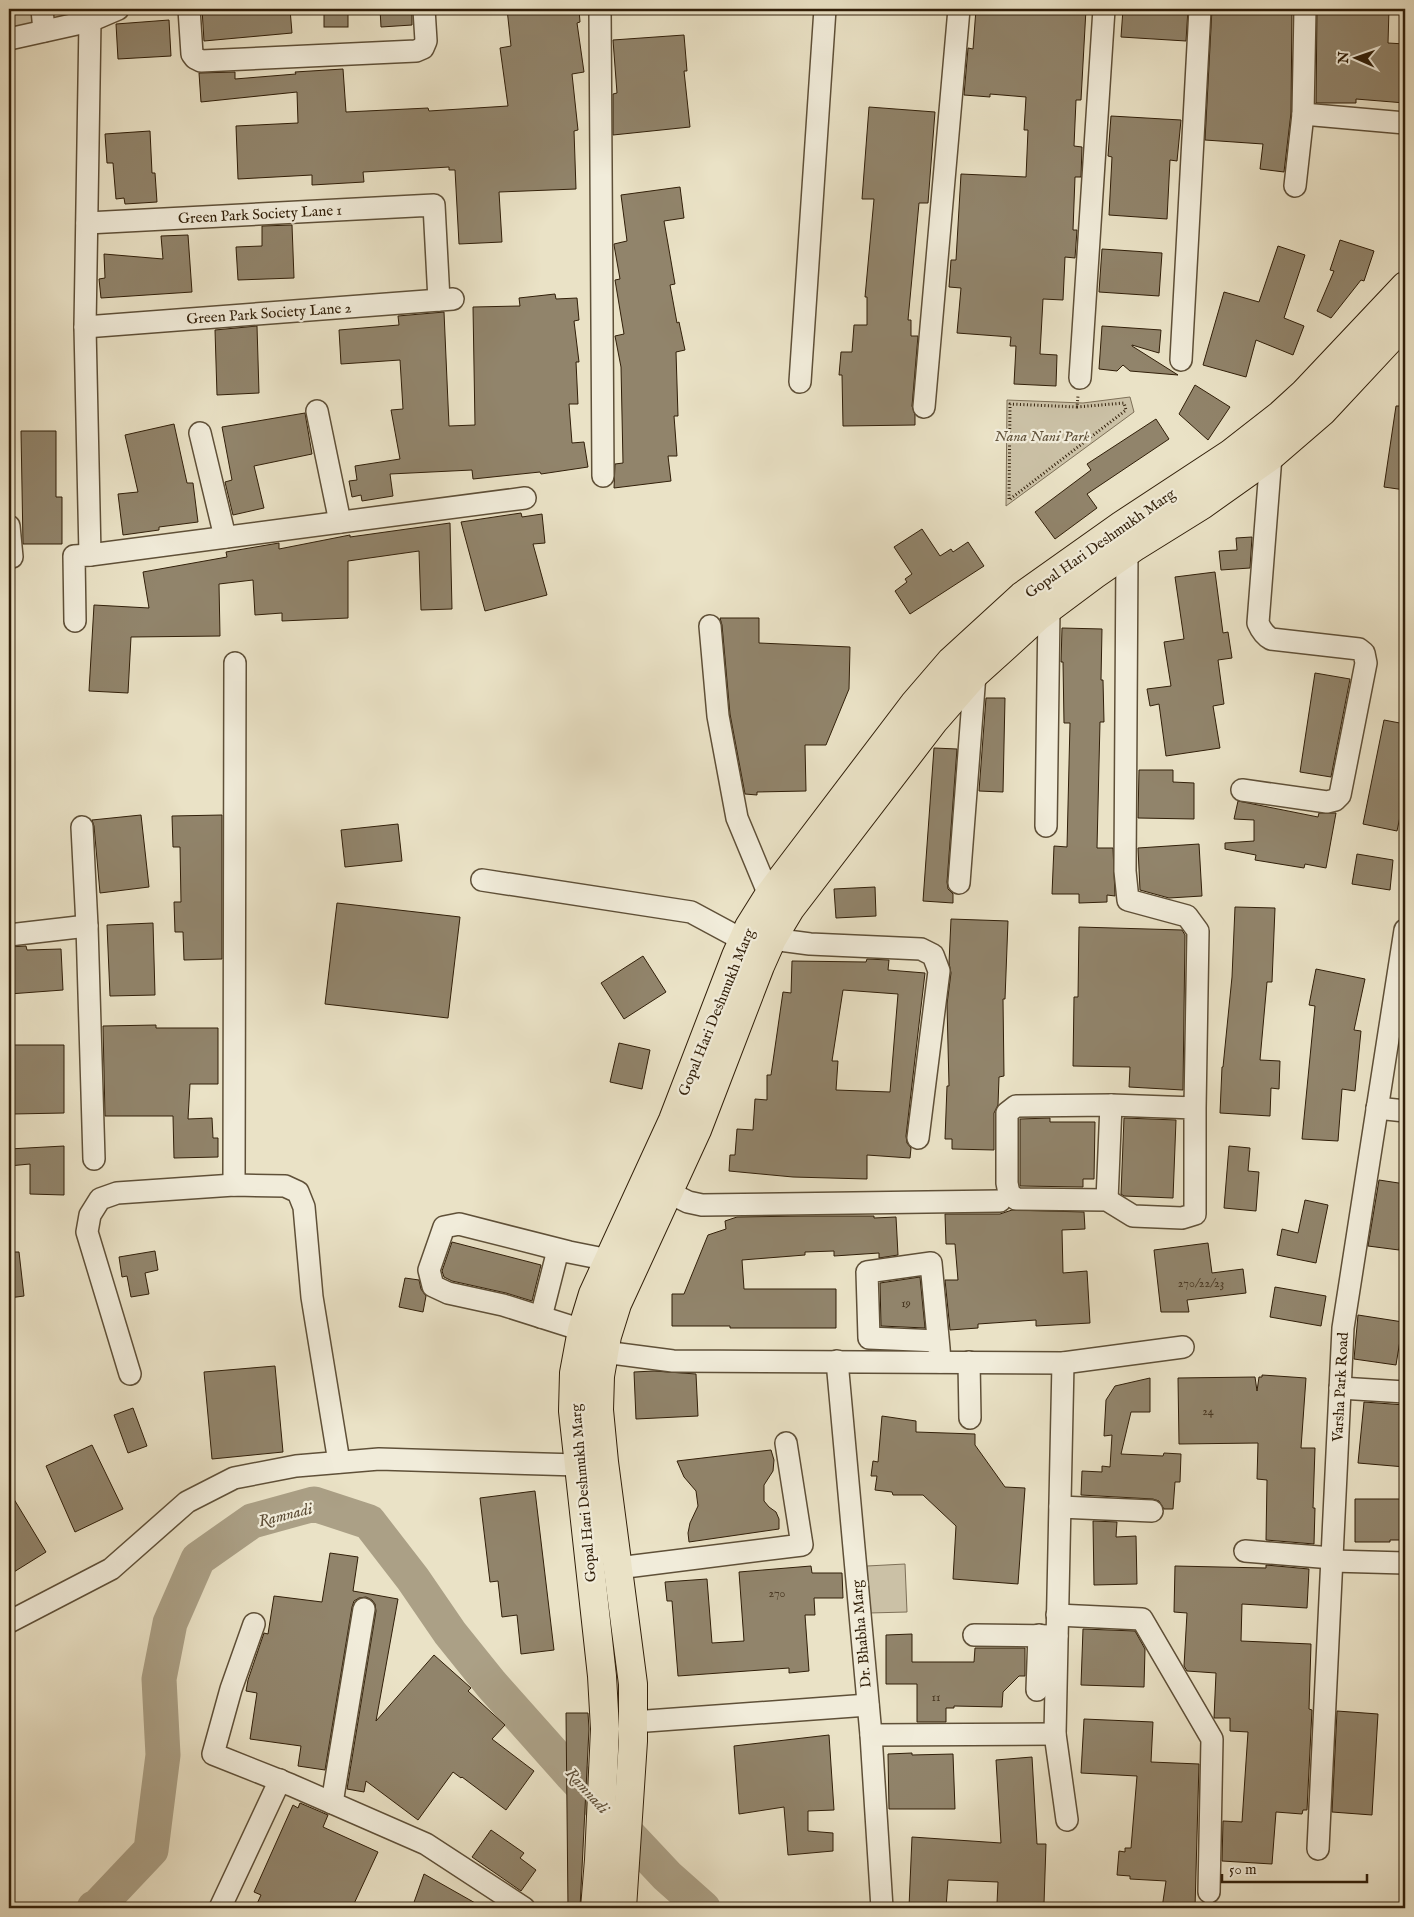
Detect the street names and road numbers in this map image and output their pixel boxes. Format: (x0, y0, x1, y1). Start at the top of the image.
street label: Green Park Society Lane 1 (178, 201, 342, 228)
street label: Green Park Society Lane 2 (186, 298, 352, 329)
street label: Gopal Hari Deshmukh Marg (1021, 484, 1180, 603)
street label: Gopal Hari Deshmukh Marg (674, 925, 759, 1099)
street label: Varsha Park Road (1328, 1331, 1353, 1443)
street label: Gopal Hari Deshmukh Marg (566, 1402, 601, 1583)
street label: Dr. Bhabha Marg (847, 1578, 876, 1689)

